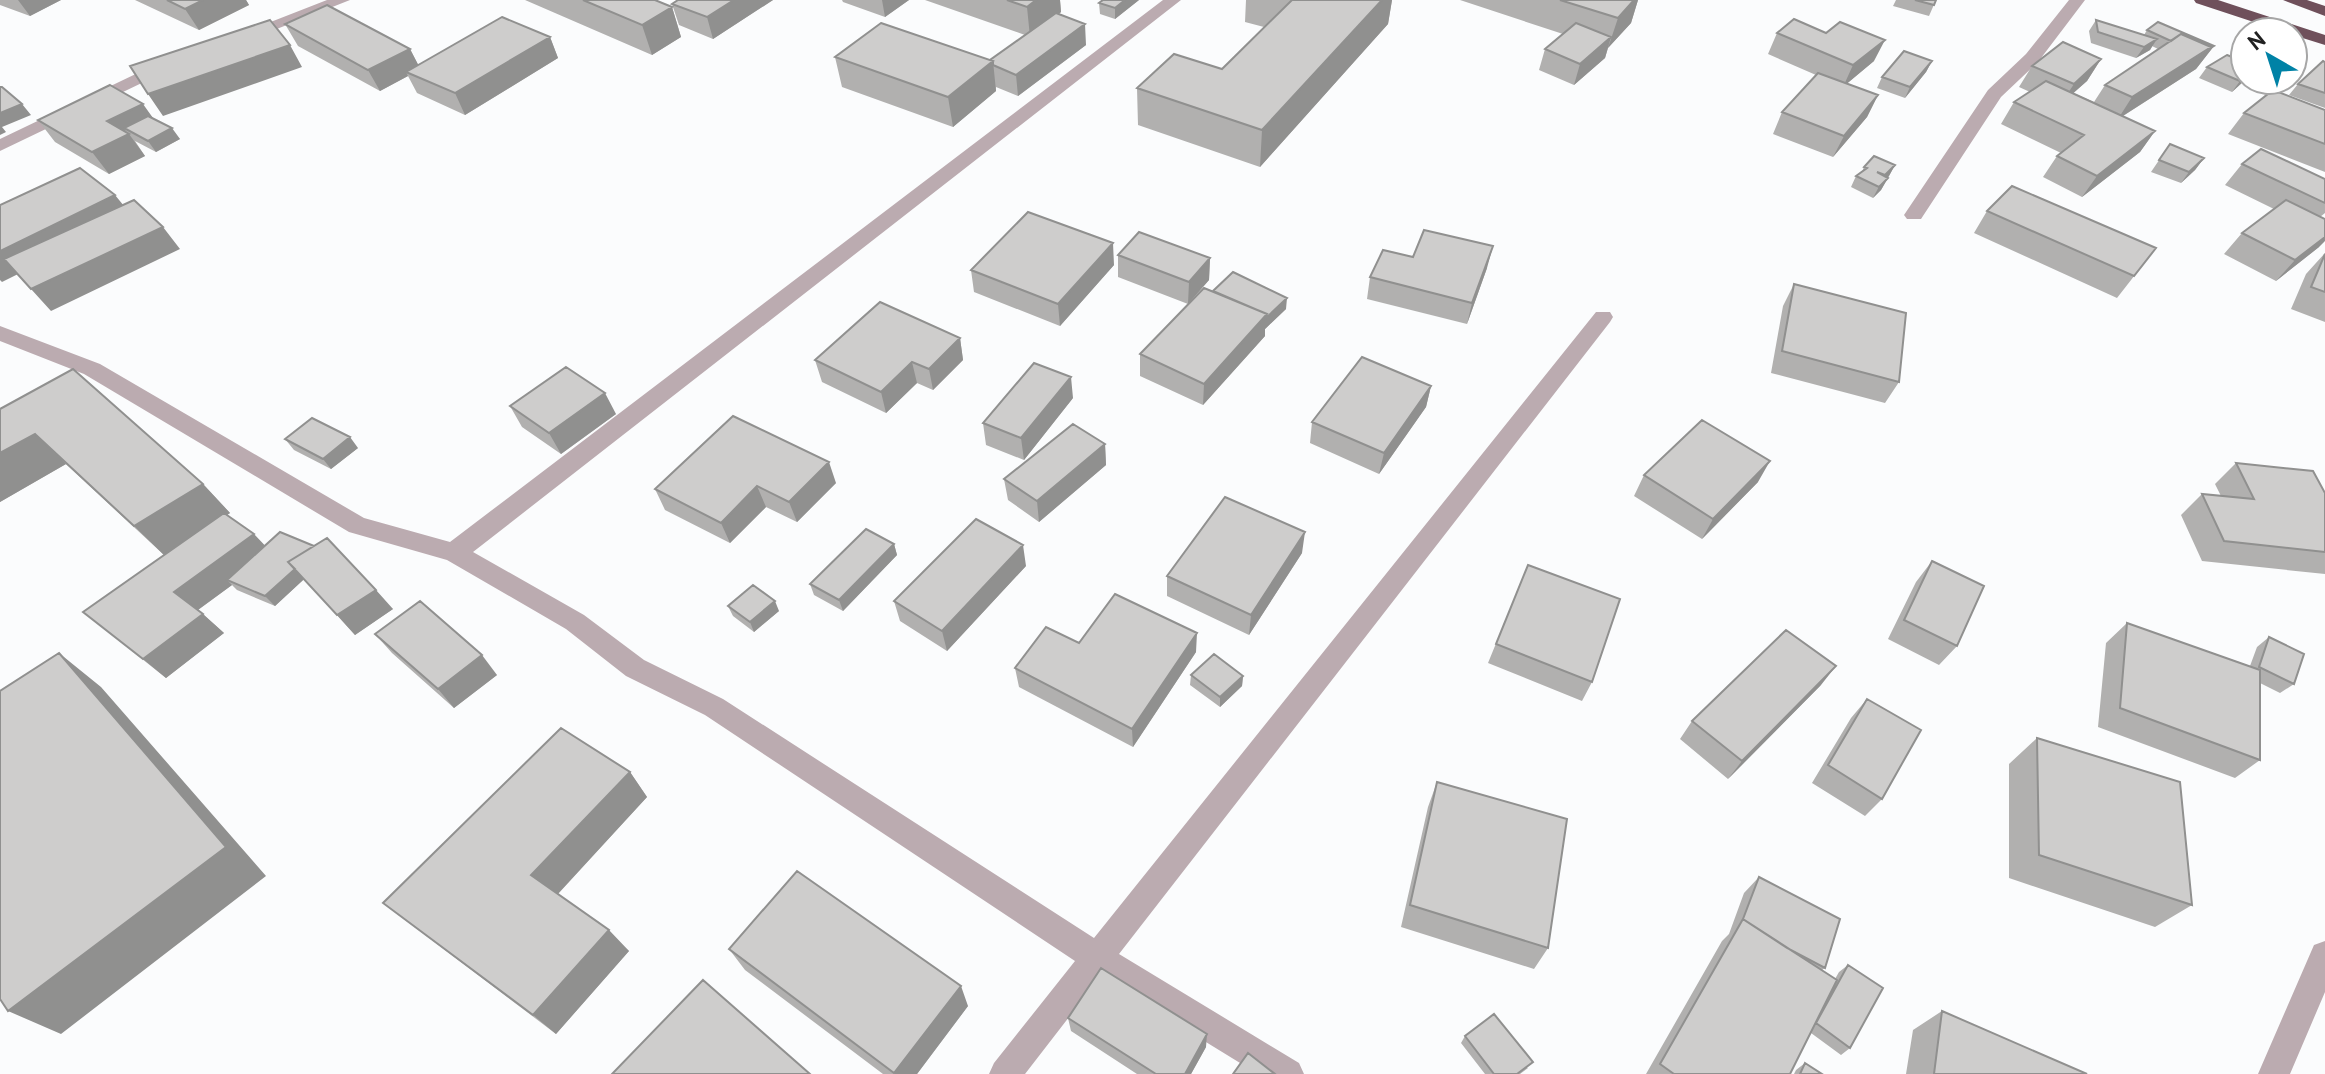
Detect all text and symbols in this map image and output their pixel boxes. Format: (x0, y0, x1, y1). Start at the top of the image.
north arrow (2229, 16, 2309, 96)
text: N (2242, 25, 2271, 56)

